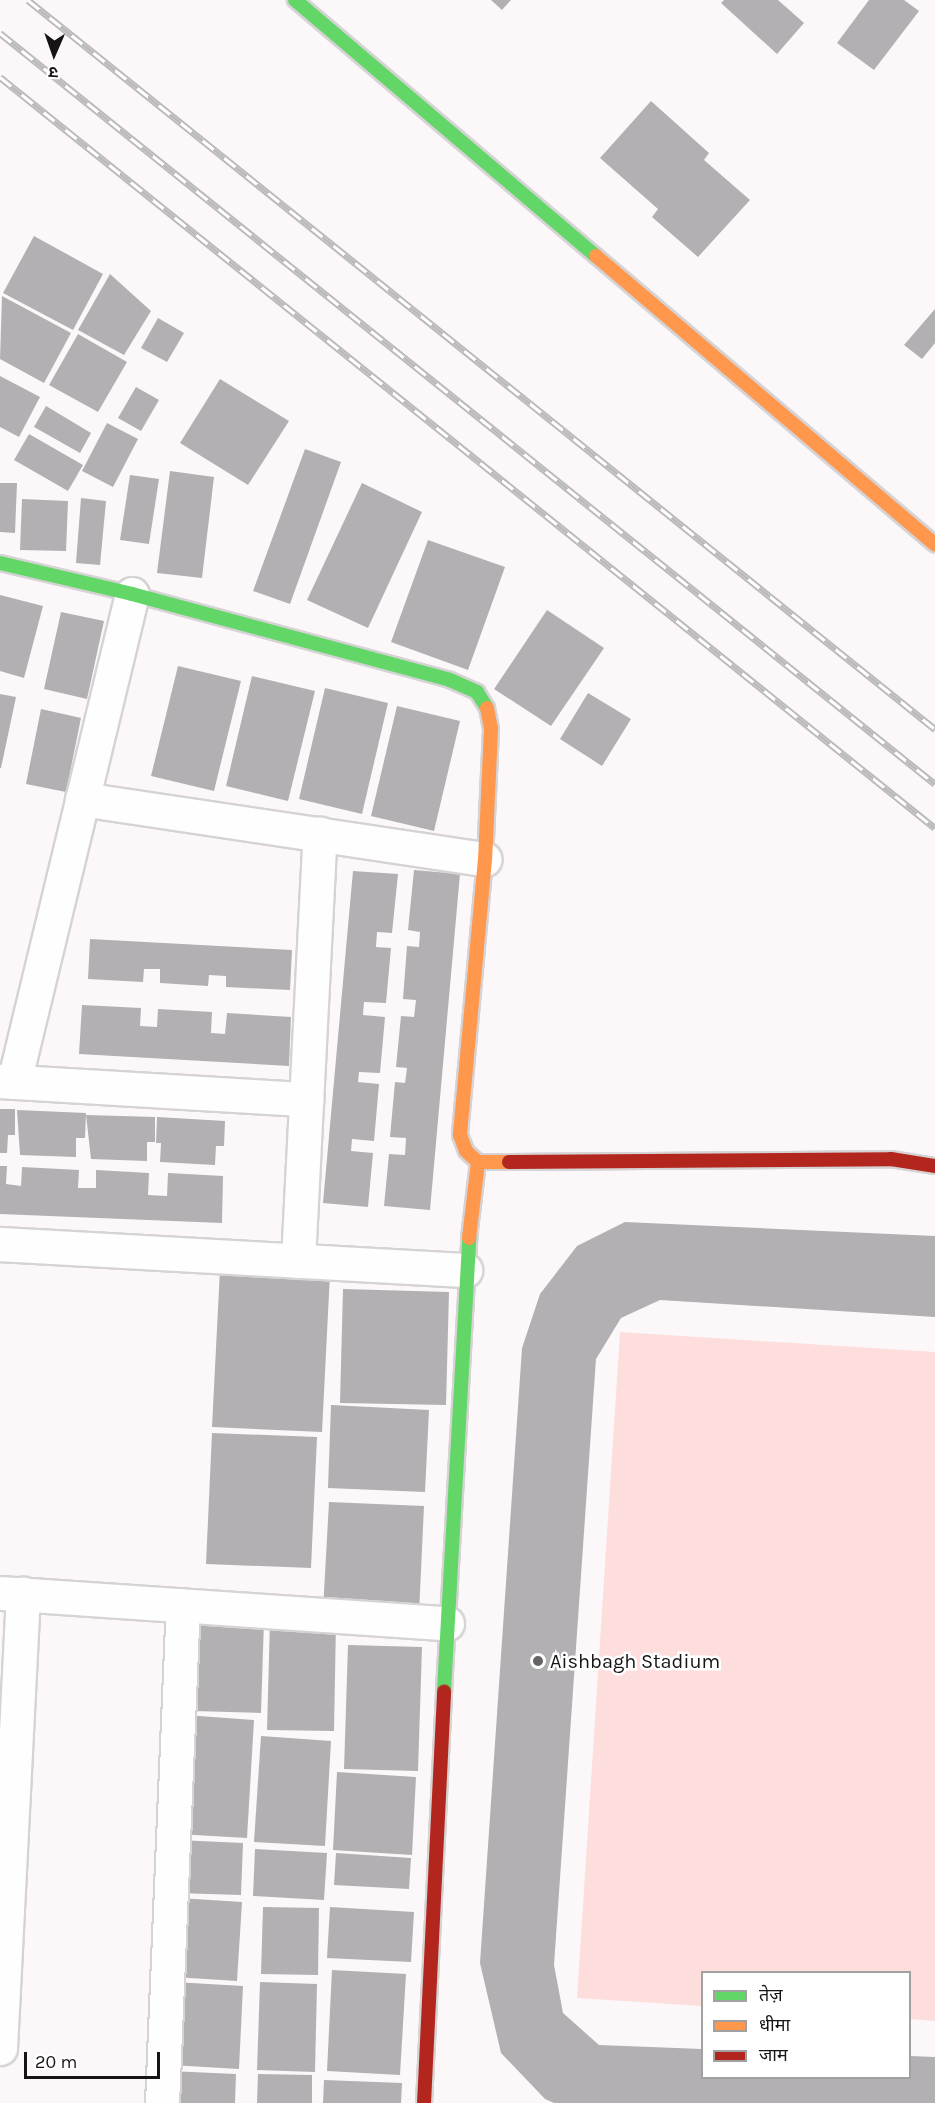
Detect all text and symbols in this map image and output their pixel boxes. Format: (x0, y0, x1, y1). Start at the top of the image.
north arrow (24, 24, 84, 84)
text: उ (48, 63, 58, 82)
place label: Aishbagh Stadium (550, 1649, 720, 1673)
marker: Aishbagh Stadium (531, 1654, 545, 1668)
legend (701, 1971, 911, 2079)
text: तेज़ (759, 1984, 783, 2006)
text: धीमा (759, 2014, 790, 2036)
scale bar (27, 2040, 164, 2078)
text: जाम (759, 2044, 788, 2066)
text: 20 m (35, 2051, 77, 2073)

